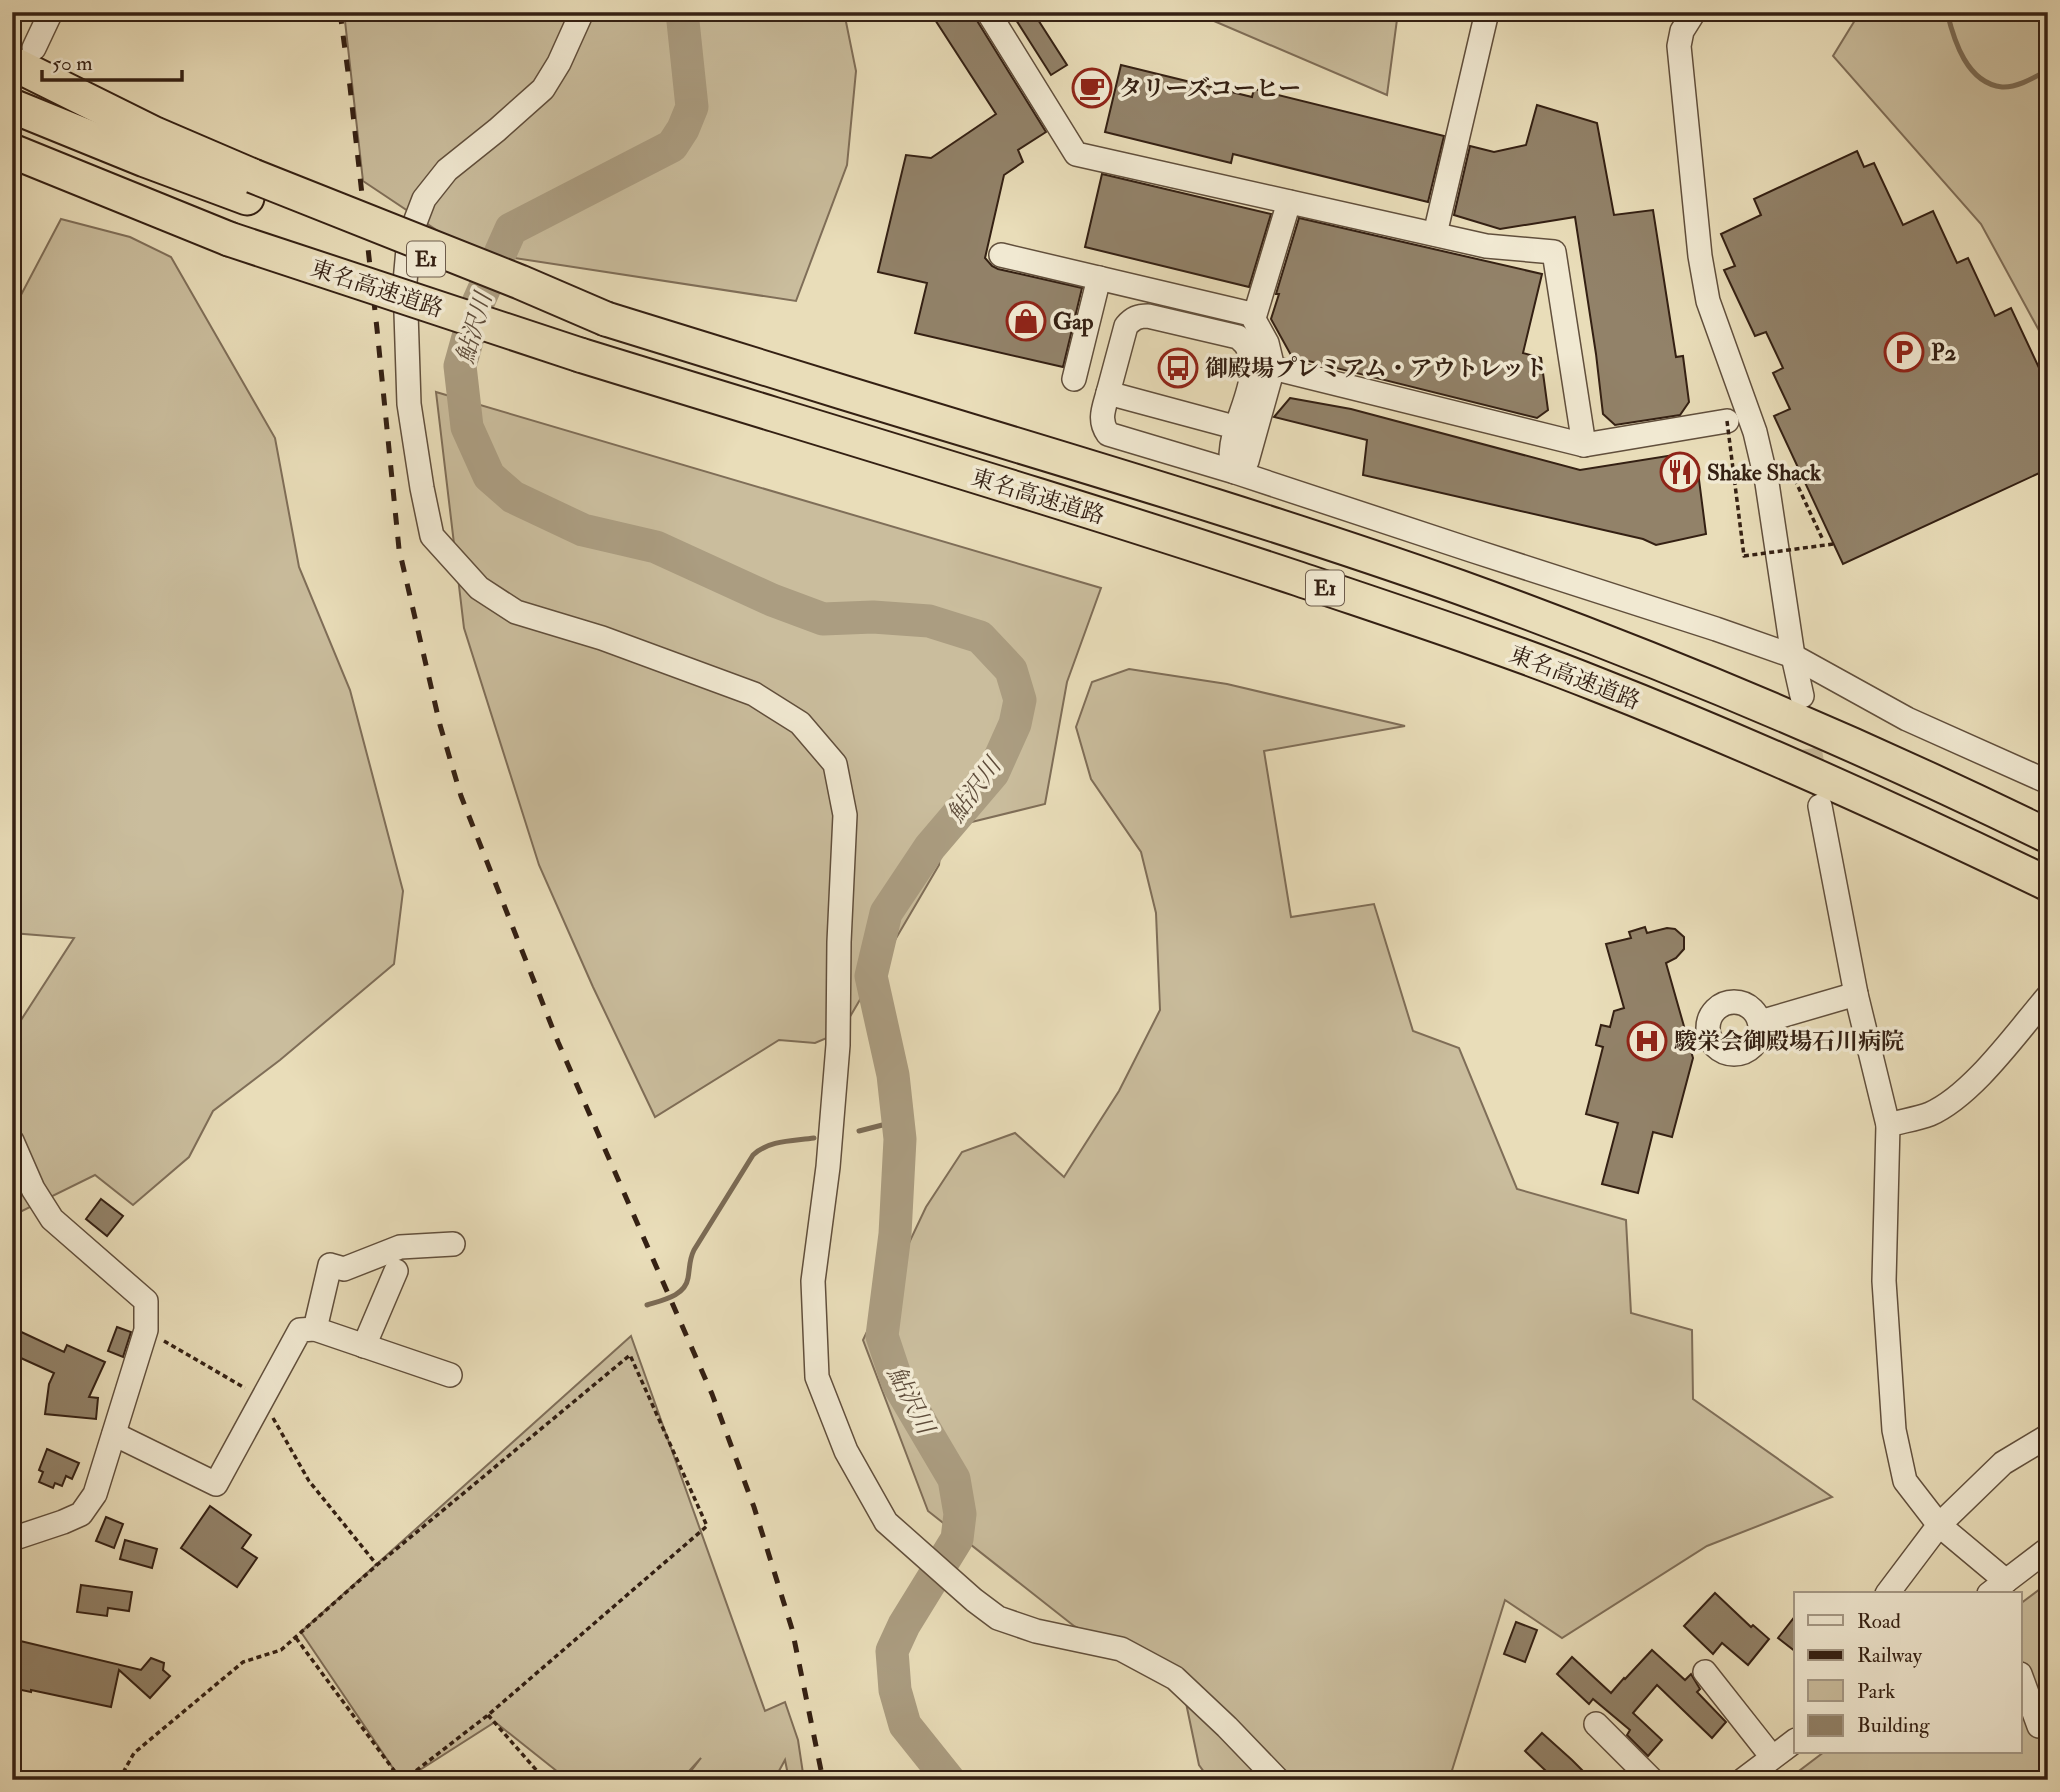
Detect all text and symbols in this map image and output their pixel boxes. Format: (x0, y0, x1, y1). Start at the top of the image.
scale bar (42, 38, 182, 82)
text: 50 m (52, 50, 93, 77)
cafe icon: タリーズコーヒー (1071, 67, 1113, 109)
place label: タリーズコーヒー (1119, 74, 1301, 103)
road number: E1 (407, 242, 445, 276)
street label: 東名高速道路 (307, 253, 447, 324)
water label: 鮎沢川 (450, 286, 500, 367)
shop icon: Gap (1005, 300, 1047, 342)
place label: Gap (1053, 307, 1094, 337)
parking icon: P2 (1883, 331, 1925, 373)
place label: P2 (1931, 338, 1956, 367)
bus stop icon: 御殿場プレミアム・アウトレット (1157, 347, 1199, 389)
place label: 御殿場プレミアム・アウトレット (1205, 354, 1547, 383)
restaurant icon: Shake Shack (1659, 451, 1701, 493)
place label: Shake Shack (1707, 458, 1822, 487)
street label: 東名高速道路 (968, 462, 1108, 531)
road number: E1 (1306, 570, 1344, 606)
street label: 東名高速道路 (1505, 639, 1644, 716)
water label: 鮎沢川 (941, 750, 1010, 829)
hospital icon: 駿栄会御殿場石川病院 (1626, 1020, 1668, 1062)
place label: 駿栄会御殿場石川病院 (1674, 1027, 1904, 1056)
water label: 鮎沢川 (880, 1361, 942, 1442)
legend (1794, 1592, 2022, 1754)
text: Road (1857, 1608, 1902, 1635)
text: Railway (1857, 1642, 1923, 1669)
text: Park (1857, 1678, 1895, 1705)
text: Building (1857, 1712, 1930, 1739)

